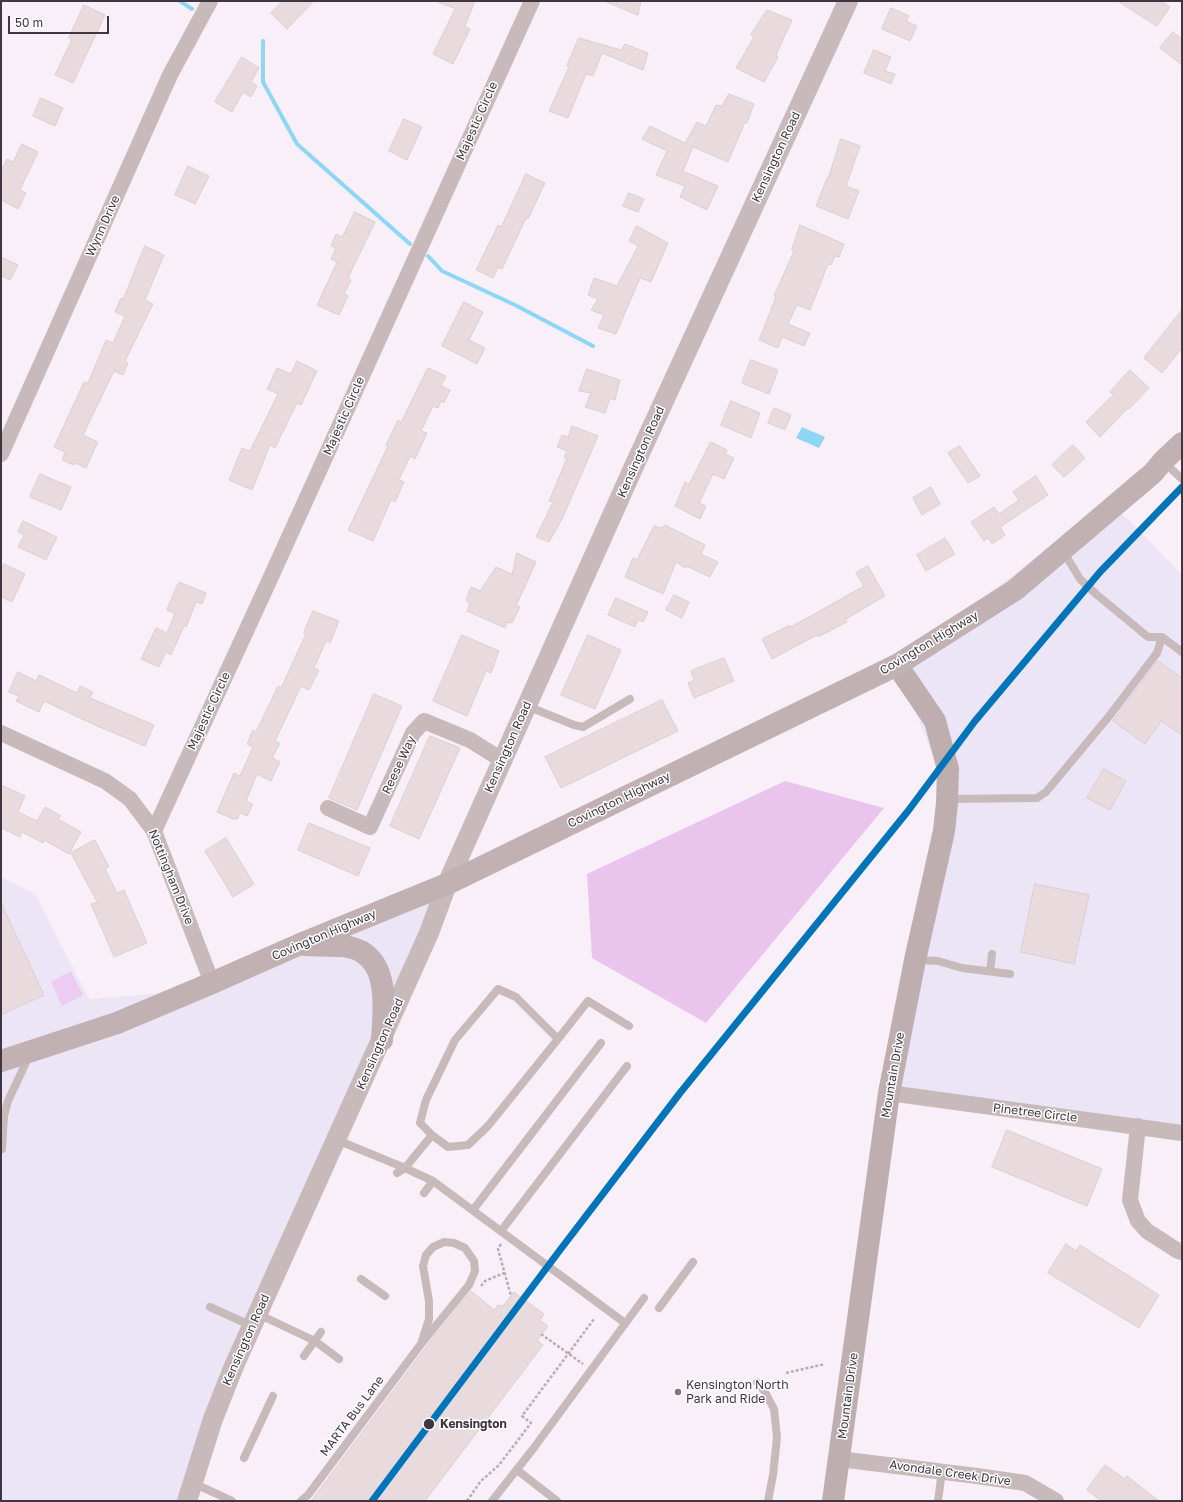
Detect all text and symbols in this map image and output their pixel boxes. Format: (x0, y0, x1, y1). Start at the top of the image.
scale bar (10, 8, 111, 34)
text: 50 m (15, 15, 43, 30)
street label: Majestic Circle (453, 80, 501, 162)
street label: Kensington Road (749, 109, 803, 205)
street label: Wynn Drive (83, 193, 123, 259)
street label: Majestic Circle (320, 375, 368, 457)
street label: Kensington Road (614, 404, 668, 500)
street label: Covington Highway (877, 608, 981, 678)
street label: Majestic Circle (185, 670, 233, 752)
street label: Kensington Road (481, 699, 535, 795)
street label: Reese Way (379, 734, 419, 796)
street label: Covington Highway (566, 769, 672, 831)
street label: Nottingham Drive (145, 827, 197, 927)
street label: Covington Highway (270, 907, 378, 963)
street label: Kensington Road (353, 996, 407, 1092)
street label: Mountain Drive (878, 1031, 908, 1119)
street label: Pinetree Circle (992, 1101, 1078, 1125)
street label: Kensington Road (219, 1292, 273, 1388)
street label: Mountain Drive (835, 1352, 861, 1440)
street label: MARTA Bus Lane (317, 1373, 387, 1459)
place label: Kensington North Park and Ride (686, 1378, 789, 1406)
marker: Kensington North Park and Ride (673, 1387, 683, 1397)
marker: Kensington (422, 1417, 436, 1431)
place label: Kensington (440, 1417, 507, 1431)
street label: Avondale Creek Drive (888, 1457, 1012, 1489)

